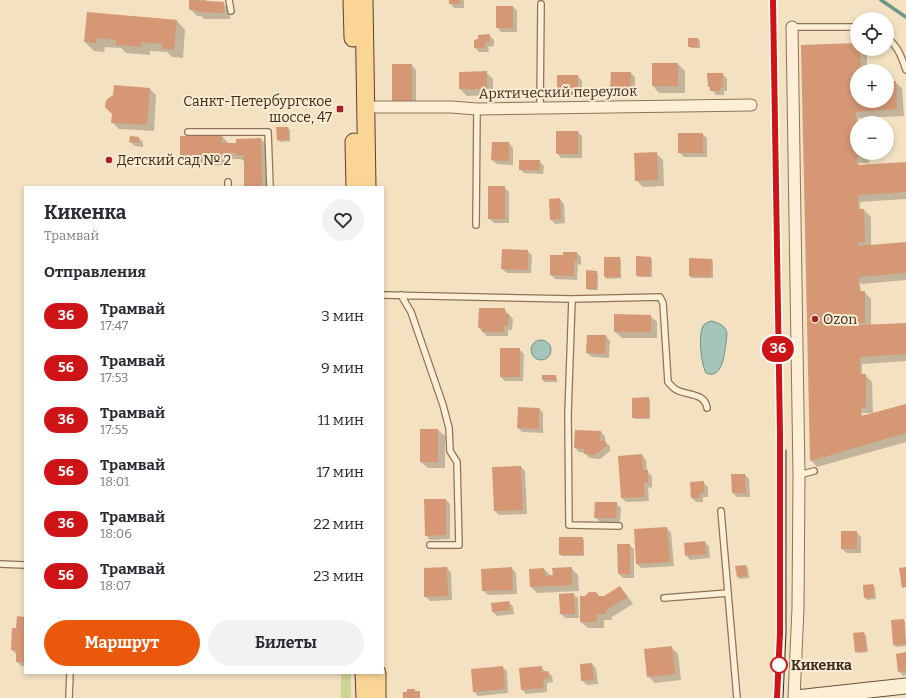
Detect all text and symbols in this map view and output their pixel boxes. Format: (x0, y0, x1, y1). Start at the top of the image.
map controls (850, 12, 894, 160)
button: locate (850, 12, 894, 56)
button: + (850, 64, 894, 108)
street label: Арктический переулок (479, 83, 638, 102)
place label: Санкт-Петербургское шоссе, 47 (183, 93, 332, 126)
marker: Санкт-Петербургское шоссе, 47 (335, 104, 345, 114)
button: − (850, 116, 894, 160)
place label: Детский сад № 2 (117, 152, 231, 169)
marker: Детский сад № 2 (104, 155, 114, 165)
button: heart (322, 199, 364, 241)
text: Кикенка (44, 201, 126, 224)
text: Трамвай (44, 228, 99, 243)
text: Отправления (44, 263, 146, 281)
text: Трамвай (100, 300, 165, 318)
text: 36 (58, 307, 74, 324)
text: 3 мин (321, 307, 364, 325)
place label: Ozon (823, 311, 857, 328)
marker: Ozon (810, 314, 820, 324)
text: 17:47 (100, 318, 128, 333)
line badge: 36 (760, 336, 796, 362)
text: 36 (770, 340, 786, 357)
text: Трамвай (100, 352, 165, 370)
text: 56 (58, 359, 74, 376)
text: 9 мин (321, 359, 364, 377)
text: 17:53 (100, 370, 128, 385)
text: Трамвай (100, 404, 165, 422)
text: 36 (58, 411, 74, 428)
text: 11 мин (318, 411, 364, 429)
text: 17:55 (100, 422, 128, 437)
text: Трамвай (100, 456, 165, 474)
text: 56 (58, 463, 74, 480)
text: 17 мин (316, 463, 364, 481)
text: 18:01 (100, 474, 129, 489)
text: Трамвай (100, 508, 165, 526)
text: 36 (58, 515, 74, 532)
text: 22 мин (314, 515, 364, 533)
text: 18:06 (100, 526, 132, 541)
text: Трамвай (100, 560, 165, 578)
text: 56 (58, 567, 74, 584)
text: 23 мин (313, 567, 364, 585)
text: 18:07 (100, 578, 131, 593)
button: Маршрут (44, 620, 200, 666)
button: Билеты (208, 620, 364, 666)
marker: Кикенка (770, 656, 788, 674)
place label: Кикенка (791, 657, 852, 674)

